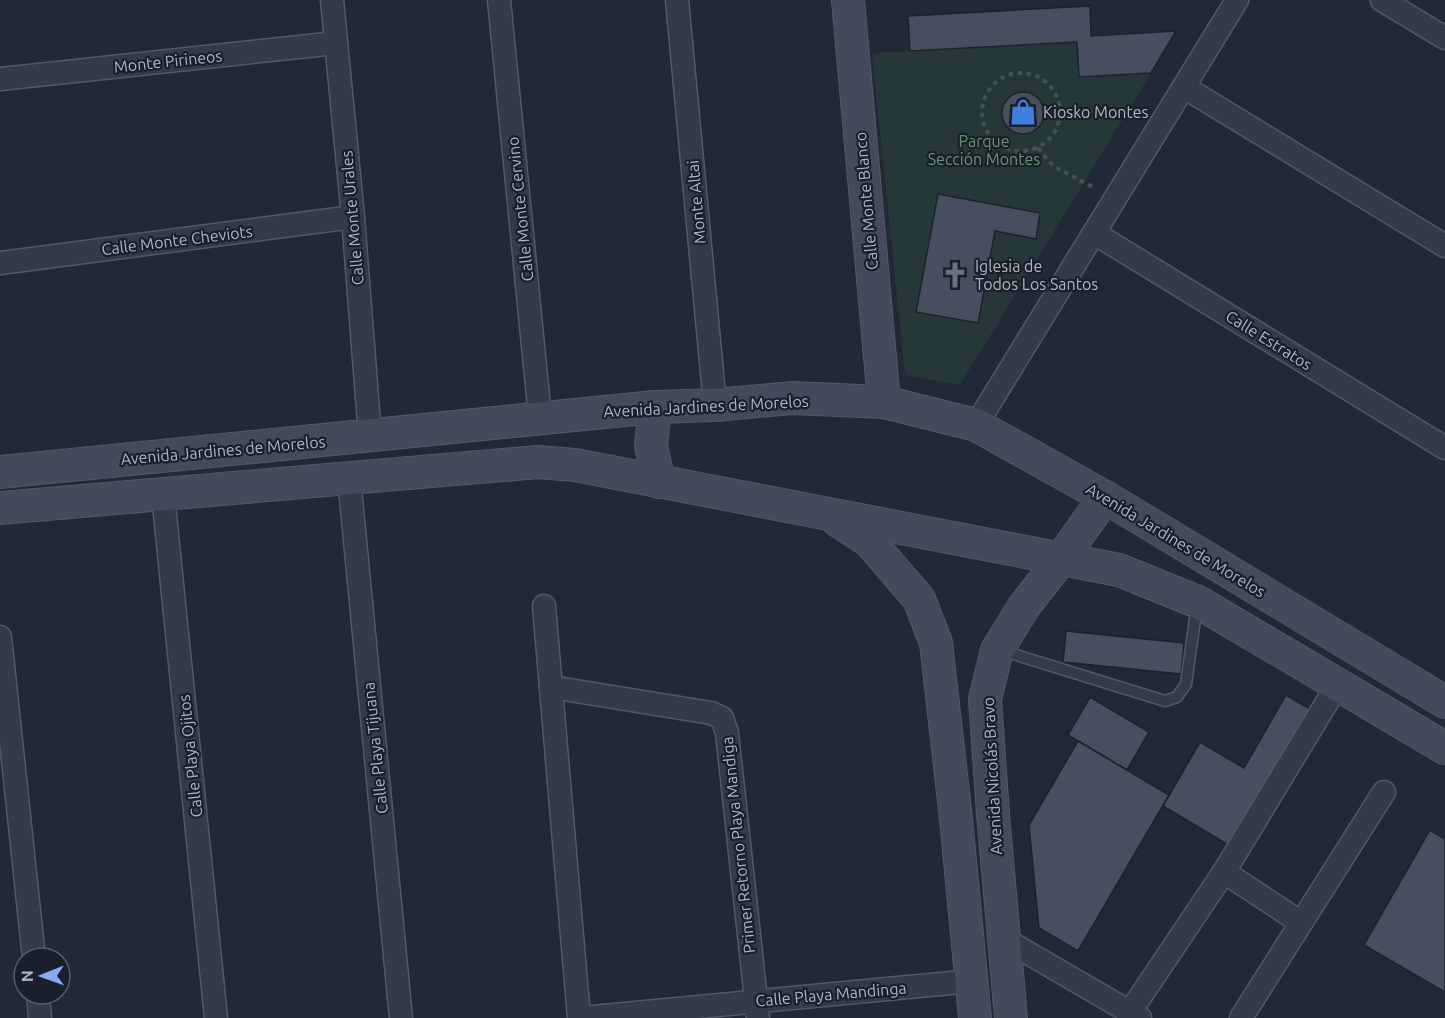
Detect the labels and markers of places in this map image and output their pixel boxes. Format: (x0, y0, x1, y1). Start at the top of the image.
shop icon: Kiosko Montes (1008, 97, 1038, 127)
place label: Kiosko Montes (1043, 103, 1149, 121)
place label: Iglesia de Todos Los Santos (975, 257, 1098, 293)
church icon: Iglesia de Todos Los Santos (940, 260, 970, 290)

